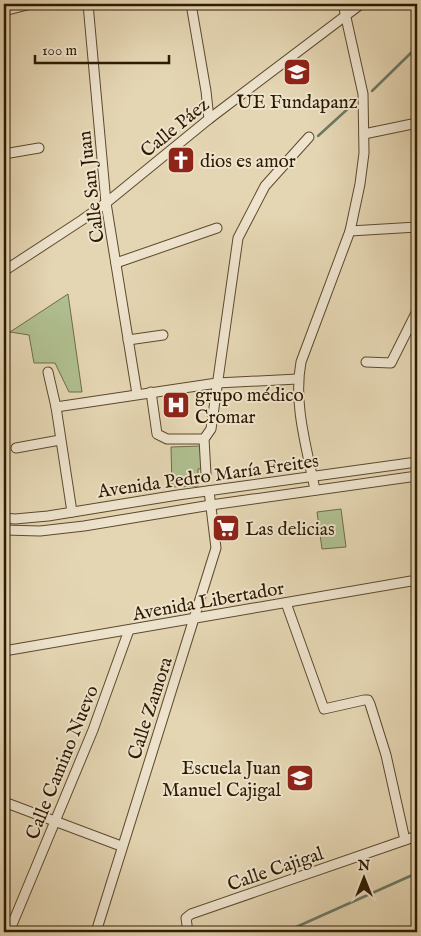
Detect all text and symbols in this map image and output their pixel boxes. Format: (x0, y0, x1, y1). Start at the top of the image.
scale bar (35, 32, 169, 64)
text: 100 m (42, 41, 78, 60)
school or university icon: UE Fundapanz (282, 57, 312, 87)
place label: UE Fundapanz (236, 91, 358, 115)
street label: Calle Páez (136, 93, 215, 164)
street label: Calle San Juan (73, 129, 111, 244)
church icon: dios es amor (166, 145, 196, 175)
place label: dios es amor (200, 150, 296, 174)
place label: grupo médico Cromar (195, 384, 304, 430)
hospital icon: grupo médico Cromar (161, 390, 191, 420)
street label: Avenida Pedro María Freites (95, 450, 320, 505)
supermarket icon: Las delicias (211, 513, 241, 543)
place label: Las delicias (245, 518, 335, 542)
street label: Avenida Libertador (130, 577, 286, 627)
street label: Calle Zamora (123, 654, 179, 763)
street label: Calle Camino Nuevo (21, 682, 105, 843)
place label: Escuela Juan Manuel Cajigal (162, 757, 282, 803)
school or university icon: Escuela Juan Manuel Cajigal (285, 763, 315, 793)
street label: Calle Cajigal (224, 842, 328, 898)
north arrow (338, 854, 388, 904)
text: N (357, 857, 370, 875)

